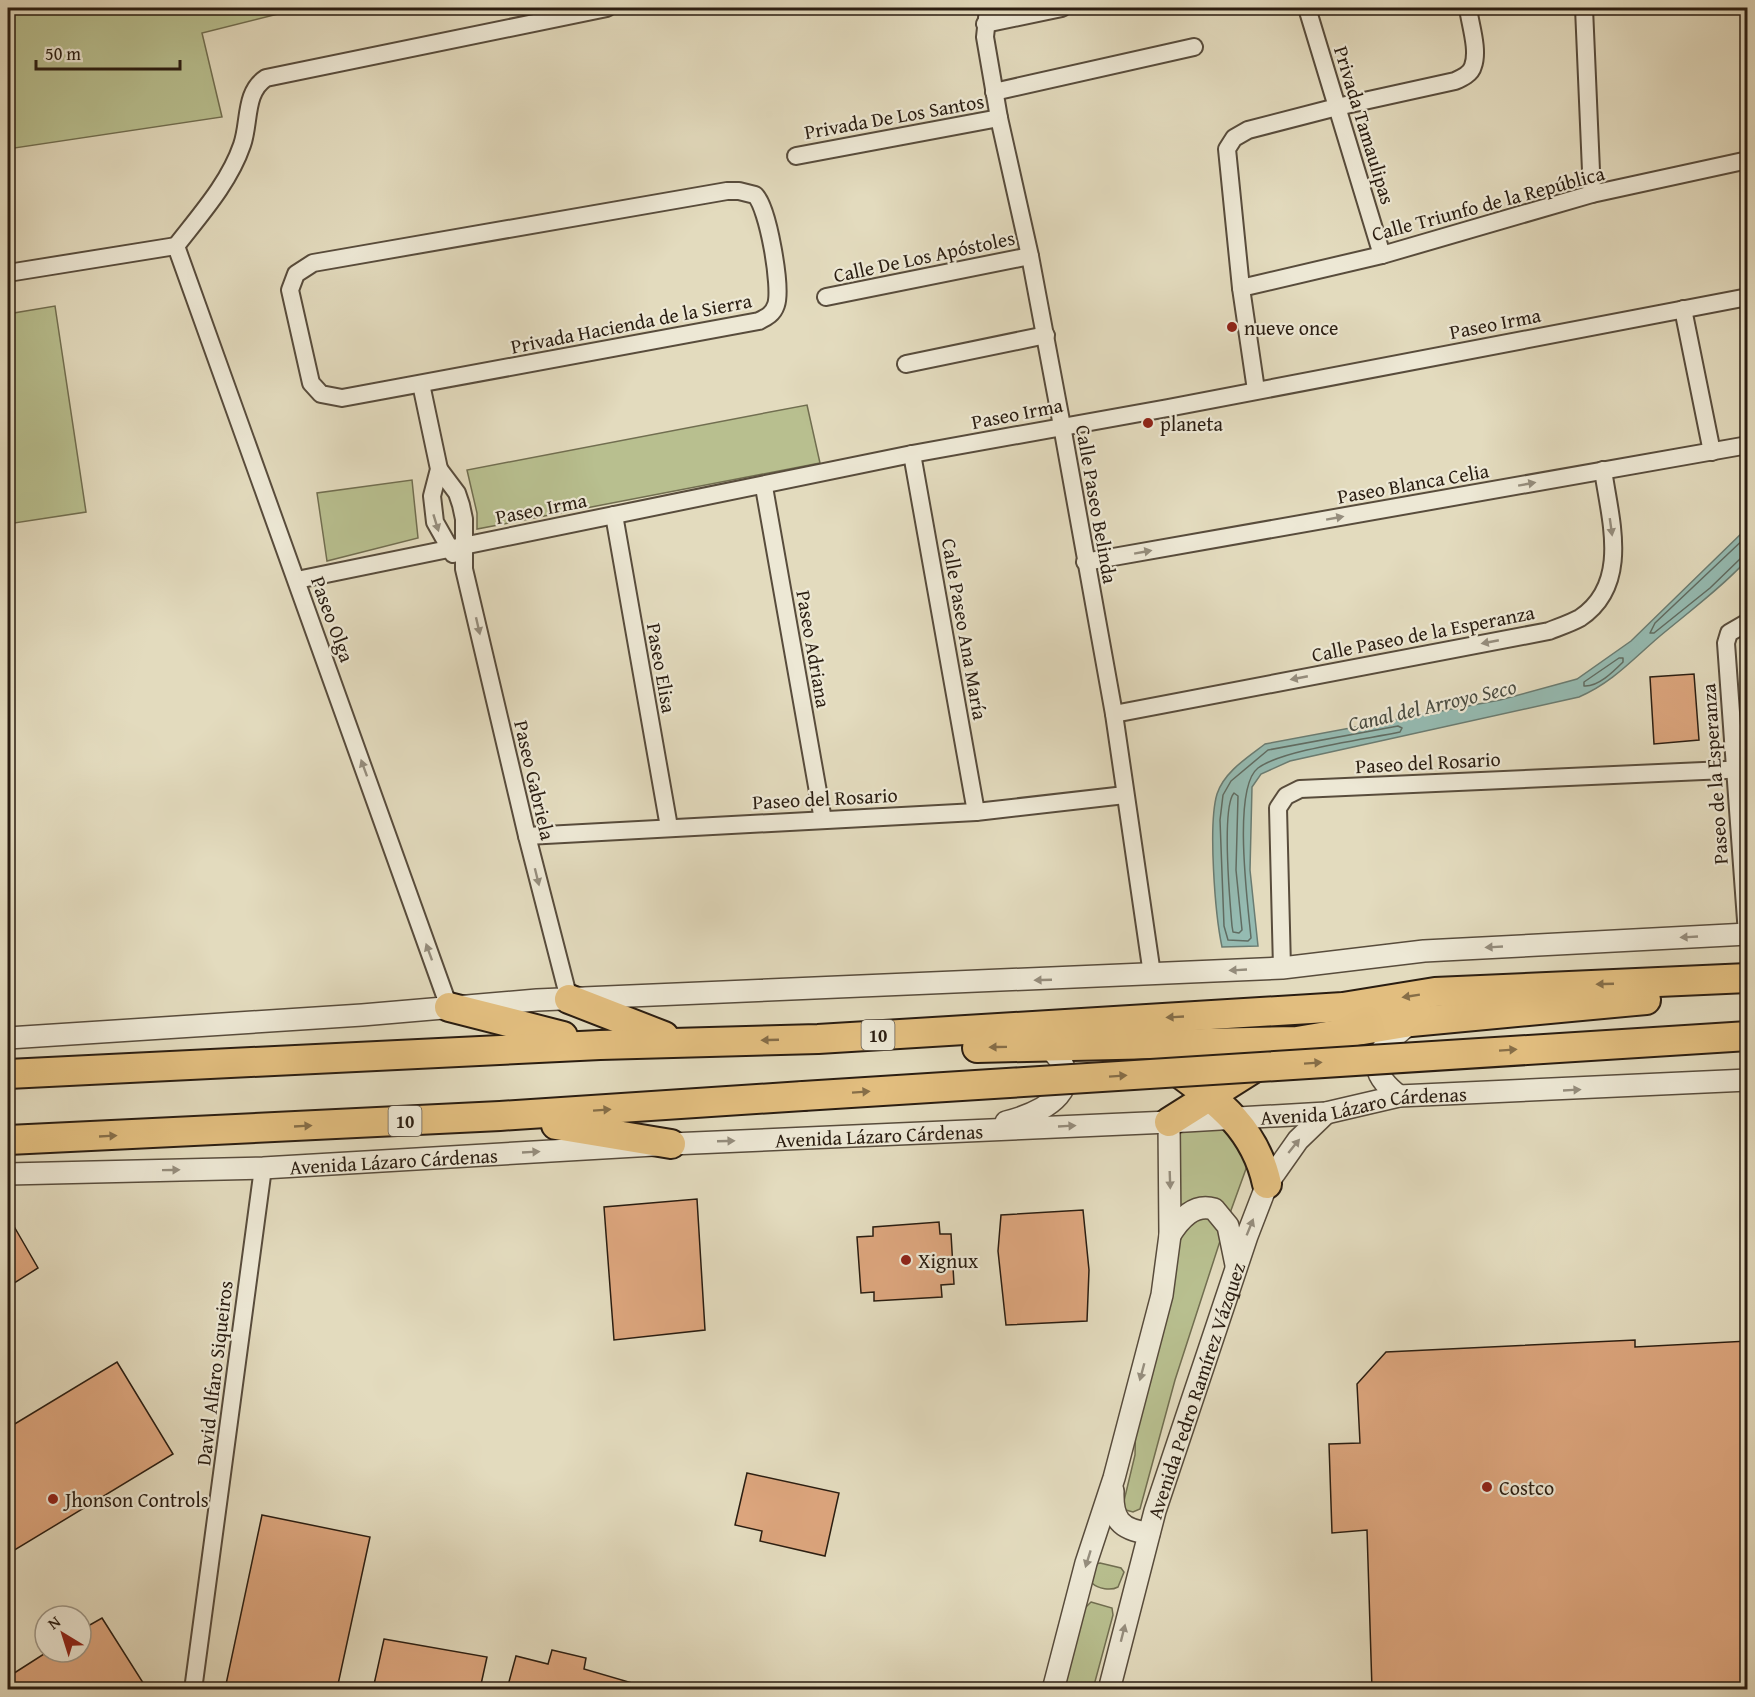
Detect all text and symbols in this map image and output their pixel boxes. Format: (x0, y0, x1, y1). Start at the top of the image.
scale bar (36, 33, 180, 71)
text: 50 m (45, 40, 81, 67)
street label: Privada Tamaulipas (1327, 42, 1403, 208)
street label: Privada De Los Santos (802, 86, 986, 146)
street label: Calle Triunfo de la República (1368, 158, 1608, 248)
street label: Calle De Los Apóstoles (831, 223, 1017, 289)
street label: Privada Hacienda de la Sierra (508, 285, 755, 361)
street label: Paseo Irma (1447, 300, 1544, 346)
place label: nueve once (1244, 313, 1338, 342)
marker: nueve once (1225, 320, 1239, 334)
street label: Paseo Irma (969, 390, 1066, 436)
place label: planeta (1160, 409, 1224, 438)
marker: planeta (1141, 416, 1155, 430)
street label: Calle Paseo Belinda (1069, 422, 1125, 586)
street label: Paseo Blanca Celia (1335, 455, 1492, 511)
one-way arrow (1518, 479, 1537, 488)
street label: Paseo Irma (493, 485, 590, 531)
one-way arrow (432, 514, 442, 532)
one-way arrow (1326, 514, 1345, 523)
one-way arrow (1607, 518, 1616, 537)
street label: Calle Paseo Ana María (935, 536, 995, 723)
one-way arrow (1134, 547, 1153, 556)
street label: Paseo Olga (304, 572, 362, 666)
street label: Paseo Adriana (789, 588, 839, 711)
street label: Calle Paseo de la Esperanza (1309, 597, 1538, 669)
one-way arrow (473, 617, 483, 635)
street label: Paseo Elisa (640, 621, 684, 716)
one-way arrow (1481, 638, 1500, 647)
water label: Canal del Arroyo Seco (1345, 671, 1519, 739)
one-way arrow (1289, 674, 1308, 683)
street label: Paseo de la Esperanza (1693, 682, 1735, 865)
street label: Paseo Gabriela (507, 717, 563, 843)
street label: Paseo del Rosario (1355, 744, 1501, 780)
one-way arrow (359, 759, 368, 777)
street label: Paseo del Rosario (752, 780, 898, 816)
one-way arrow (533, 868, 543, 886)
one-way arrow (1680, 932, 1699, 941)
one-way arrow (1485, 942, 1504, 951)
one-way arrow (424, 943, 434, 961)
one-way arrow (1228, 965, 1247, 974)
one-way arrow (1033, 975, 1052, 985)
one-way arrow (1596, 979, 1615, 988)
one-way arrow (1401, 992, 1420, 1001)
one-way arrow (1165, 1013, 1184, 1022)
road number: 10 (862, 1020, 894, 1050)
one-way arrow (761, 1036, 780, 1045)
one-way arrow (989, 1043, 1008, 1052)
one-way arrow (1498, 1045, 1517, 1055)
one-way arrow (1304, 1059, 1323, 1068)
one-way arrow (1109, 1072, 1128, 1081)
street label: Avenida Lázaro Cárdenas (1260, 1078, 1467, 1131)
one-way arrow (1562, 1085, 1581, 1094)
one-way arrow (851, 1088, 870, 1097)
one-way arrow (593, 1105, 612, 1114)
road number: 10 (388, 1106, 422, 1136)
street label: Avenida Lázaro Cárdenas (774, 1116, 984, 1154)
one-way arrow (293, 1122, 312, 1131)
one-way arrow (1058, 1122, 1077, 1131)
one-way arrow (98, 1132, 117, 1141)
one-way arrow (716, 1137, 735, 1146)
one-way arrow (1287, 1139, 1300, 1154)
street label: Avenida Lázaro Cárdenas (289, 1140, 499, 1181)
one-way arrow (521, 1147, 540, 1157)
one-way arrow (161, 1165, 180, 1175)
one-way arrow (1165, 1171, 1174, 1190)
one-way arrow (1245, 1217, 1255, 1235)
place label: Xignux (918, 1246, 979, 1275)
marker: Xignux (899, 1253, 913, 1267)
street label: Avenida Pedro Ramírez Vázquez (1139, 1258, 1252, 1522)
street label: David Alfaro Siqueiros (188, 1279, 240, 1467)
one-way arrow (1136, 1363, 1146, 1381)
place label: Costco (1499, 1473, 1554, 1502)
marker: Costco (1480, 1480, 1494, 1494)
place label: Jhonson Controls (62, 1485, 209, 1514)
marker: Jhonson Controls (46, 1492, 60, 1506)
one-way arrow (1083, 1550, 1092, 1568)
north arrow (33, 1604, 93, 1664)
text: N (42, 1609, 66, 1635)
one-way arrow (1119, 1624, 1128, 1642)

